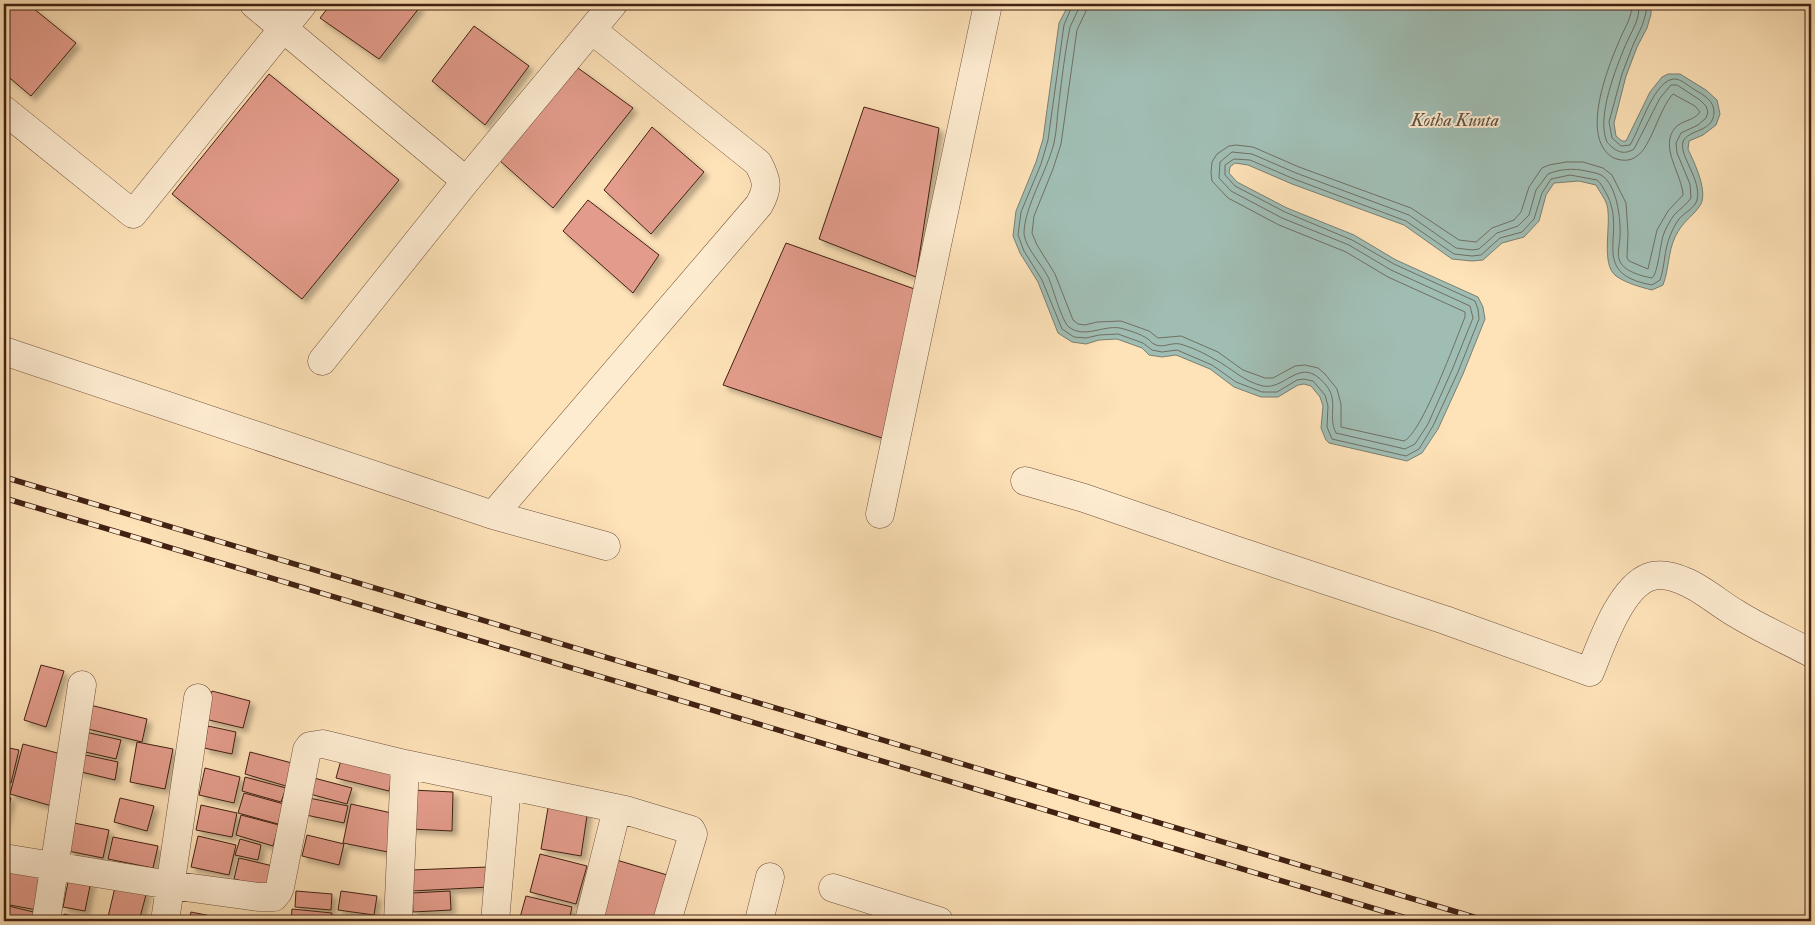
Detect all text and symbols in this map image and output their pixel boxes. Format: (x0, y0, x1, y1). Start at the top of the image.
water label: Kotha Kunta (1410, 109, 1499, 132)

